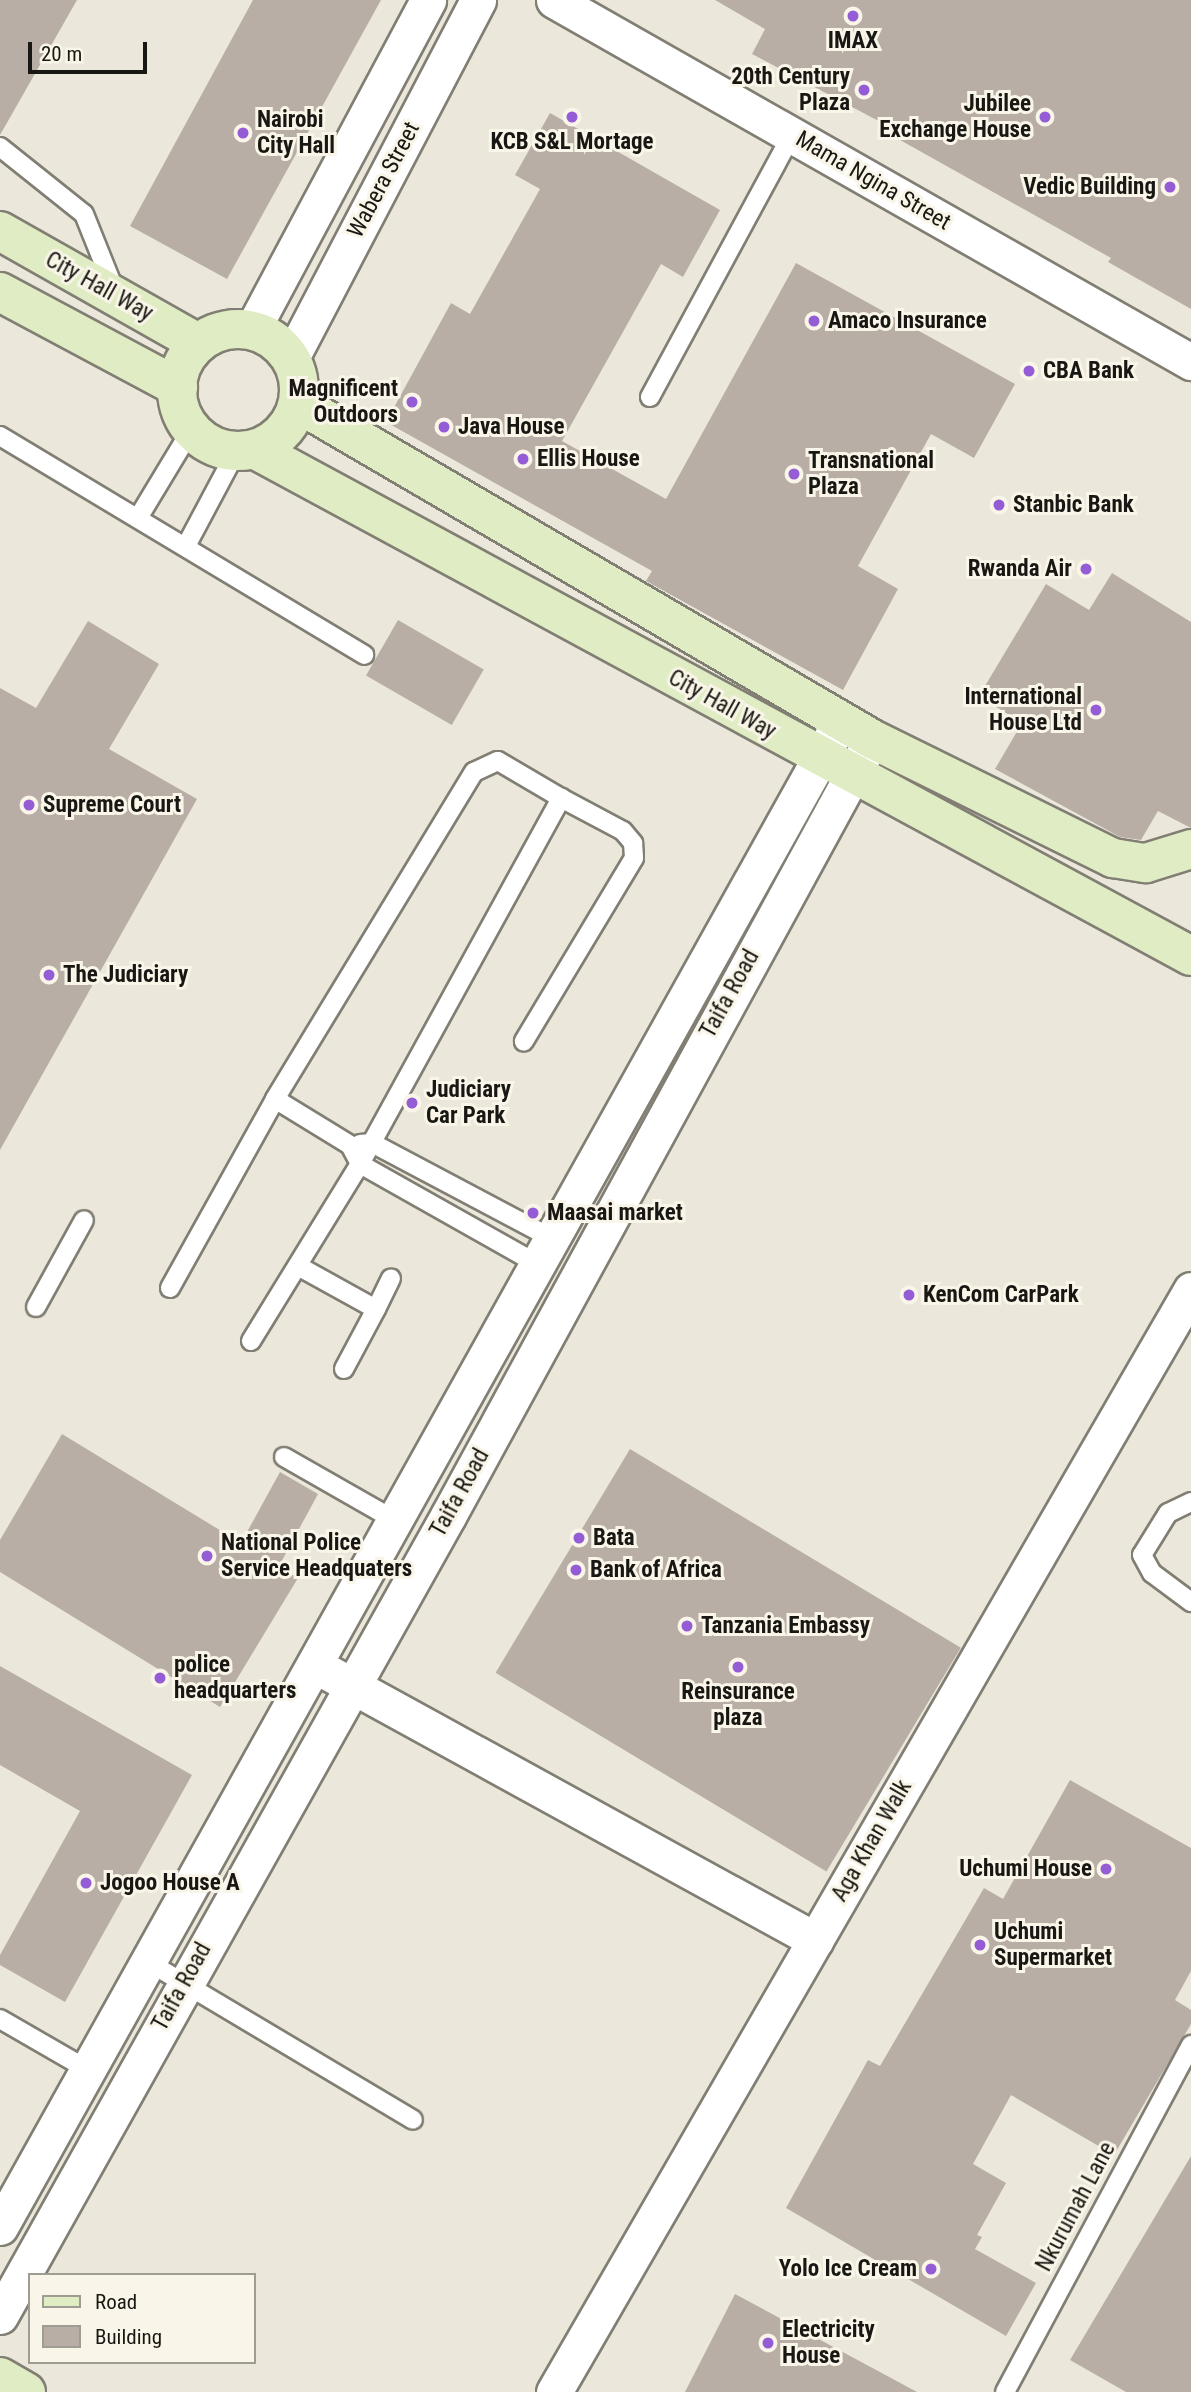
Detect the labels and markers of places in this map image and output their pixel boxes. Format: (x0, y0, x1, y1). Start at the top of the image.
marker: IMAX (845, 8, 861, 24)
place label: IMAX (828, 27, 878, 55)
place label: 20th Century Plaza (731, 63, 850, 117)
marker: 20th Century Plaza (856, 82, 872, 98)
place label: Jubilee Exchange House (879, 90, 1031, 144)
place label: Nairobi City Hall (257, 106, 335, 160)
marker: KCB S&L Mortage (564, 109, 580, 125)
marker: Jubilee Exchange House (1037, 109, 1053, 125)
marker: Nairobi City Hall (235, 125, 251, 141)
place label: KCB S&L Mortage (490, 128, 654, 156)
place label: Vedic Building (1023, 173, 1156, 201)
marker: Vedic Building (1162, 179, 1178, 195)
place label: Amaco Insurance (828, 307, 987, 335)
marker: Amaco Insurance (806, 313, 822, 329)
place label: CBA Bank (1043, 357, 1134, 385)
marker: CBA Bank (1021, 363, 1037, 379)
place label: Magnificent Outdoors (289, 375, 398, 429)
marker: Magnificent Outdoors (404, 394, 420, 410)
place label: Java House (458, 413, 565, 441)
marker: Java House (436, 419, 452, 435)
place label: Ellis House (537, 445, 640, 473)
place label: Transnational Plaza (808, 447, 934, 501)
marker: Ellis House (515, 451, 531, 467)
marker: Transnational Plaza (786, 466, 802, 482)
place label: Stanbic Bank (1013, 491, 1134, 519)
marker: Stanbic Bank (991, 497, 1007, 513)
place label: Rwanda Air (968, 555, 1072, 583)
marker: Rwanda Air (1078, 561, 1094, 577)
place label: International House Ltd (964, 683, 1082, 737)
marker: International House Ltd (1088, 702, 1104, 718)
place label: Supreme Court (43, 791, 181, 819)
marker: Supreme Court (21, 797, 37, 813)
place label: The Judiciary (63, 961, 188, 989)
marker: The Judiciary (41, 967, 57, 983)
place label: Judiciary Car Park (426, 1076, 511, 1130)
marker: Judiciary Car Park (404, 1095, 420, 1111)
place label: Maasai market (547, 1199, 683, 1227)
marker: Maasai market (525, 1205, 541, 1221)
place label: KenCom CarPark (923, 1281, 1079, 1309)
marker: KenCom CarPark (901, 1287, 917, 1303)
place label: Bata (593, 1524, 635, 1552)
place label: National Police Service Headquaters (221, 1529, 412, 1583)
marker: Bata (571, 1530, 587, 1546)
marker: National Police Service Headquaters (199, 1548, 215, 1564)
place label: Bank of Africa (590, 1556, 722, 1584)
marker: Bank of Africa (568, 1562, 584, 1578)
place label: Tanzania Embassy (701, 1612, 870, 1640)
marker: Tanzania Embassy (679, 1618, 695, 1634)
place label: police headquarters (174, 1651, 296, 1705)
marker: Reinsurance plaza (730, 1659, 746, 1675)
marker: police headquarters (152, 1670, 168, 1686)
place label: Reinsurance plaza (681, 1678, 795, 1732)
place label: Uchumi House (959, 1855, 1092, 1883)
marker: Uchumi House (1098, 1861, 1114, 1877)
place label: Jogoo House A (100, 1869, 240, 1897)
marker: Jogoo House A (78, 1875, 94, 1891)
place label: Uchumi Supermarket (994, 1918, 1112, 1972)
marker: Uchumi Supermarket (972, 1937, 988, 1953)
place label: Yolo Ice Cream (779, 2255, 917, 2283)
marker: Yolo Ice Cream (923, 2261, 939, 2277)
place label: Electricity House (782, 2316, 875, 2370)
marker: Electricity House (760, 2335, 776, 2351)

